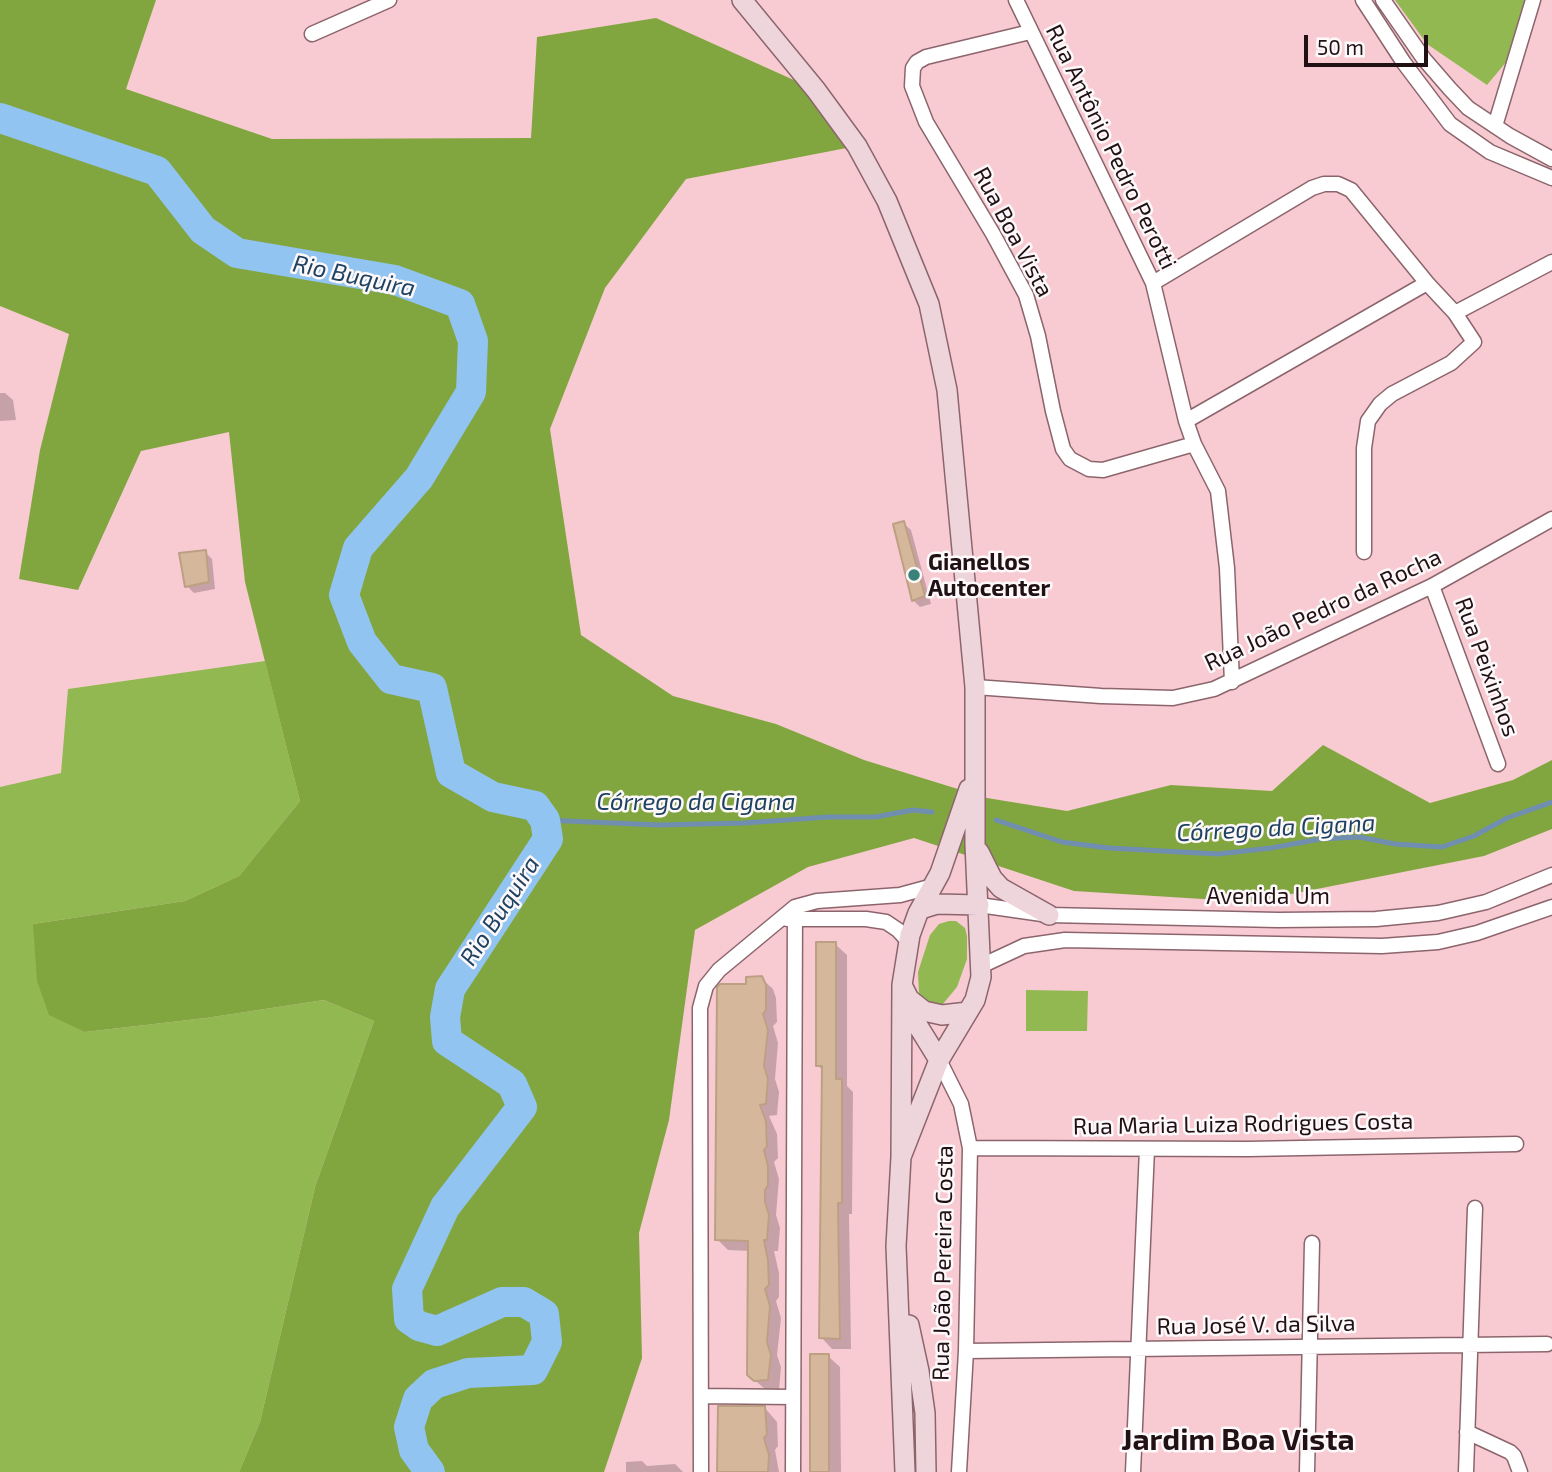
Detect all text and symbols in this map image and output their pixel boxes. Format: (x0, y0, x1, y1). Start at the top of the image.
street label: Rua Antônio Pedro Perotti (1040, 20, 1182, 274)
scale bar (1307, 21, 1431, 65)
text: 50 m (1317, 34, 1364, 59)
street label: Rua Boa Vista (967, 162, 1059, 302)
water label: Rio Buquira (290, 249, 418, 303)
street label: Rua João Pedro da Rocha (1200, 543, 1446, 677)
place label: Gianellos Autocenter (928, 548, 1050, 602)
marker: Gianellos Autocenter (906, 567, 922, 583)
street label: Rua Peixinhos (1449, 594, 1525, 740)
water label: Córrego da Cigana (597, 788, 795, 816)
water label: Córrego da Cigana (1176, 808, 1376, 848)
water label: Rio Buquira (454, 851, 546, 971)
street label: Avenida Um (1206, 882, 1330, 910)
street label: Rua Maria Luiza Rodrigues Costa (1073, 1107, 1413, 1141)
street label: Rua João Pereira Costa (927, 1145, 959, 1381)
street label: Rua José V. da Silva (1156, 1309, 1356, 1341)
district label: Jardim Boa Vista (1121, 1422, 1355, 1458)

